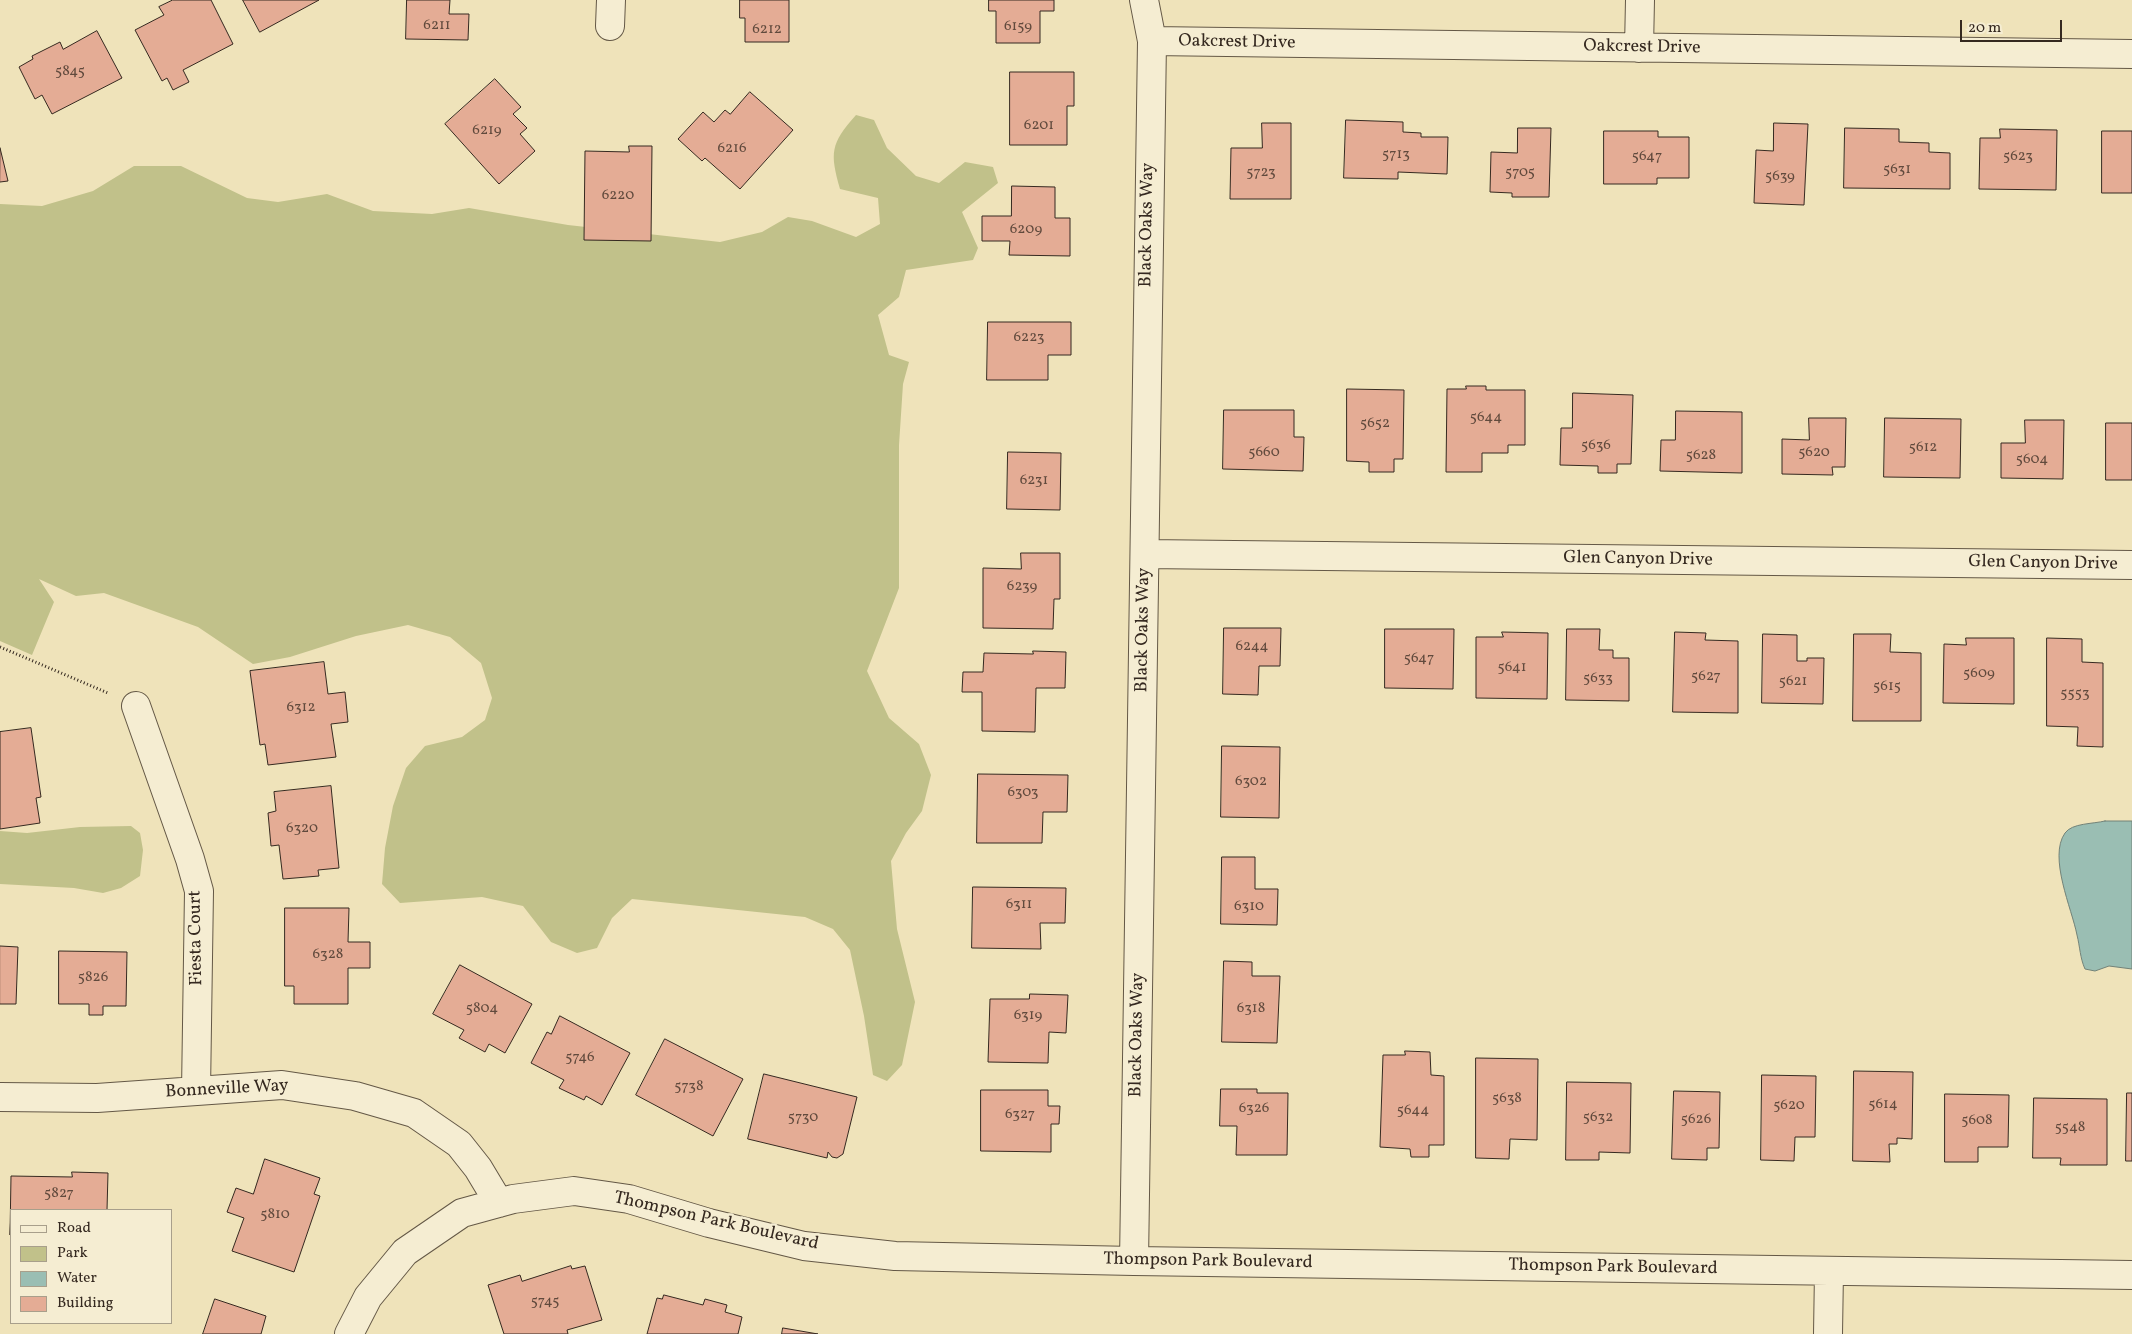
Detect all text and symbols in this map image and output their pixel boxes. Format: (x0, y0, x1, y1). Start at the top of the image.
scale bar (1962, 10, 2064, 42)
house number: 6211 (423, 17, 451, 35)
house number: 6159 (1004, 18, 1032, 36)
text: 20 m (1968, 18, 2001, 39)
house number: 6212 (752, 21, 782, 39)
street label: Oakcrest Drive (1178, 31, 1296, 55)
street label: Oakcrest Drive (1583, 36, 1701, 60)
house number: 5845 (55, 63, 85, 81)
house number: 6201 (1024, 117, 1054, 135)
house number: 6219 (472, 122, 502, 140)
house number: 6216 (717, 140, 747, 158)
house number: 5713 (1382, 146, 1410, 164)
house number: 5647 (1632, 148, 1662, 166)
house number: 5623 (2003, 148, 2033, 166)
house number: 5631 (1883, 161, 1911, 179)
street label: Black Oaks Way (1136, 162, 1160, 288)
house number: 5723 (1246, 164, 1276, 182)
house number: 5705 (1505, 164, 1535, 182)
house number: 5639 (1765, 168, 1795, 186)
house number: 6220 (602, 187, 634, 205)
house number: 6209 (1010, 221, 1042, 239)
house number: 6223 (1014, 329, 1044, 347)
house number: 5644 (1470, 409, 1502, 427)
house number: 5652 (1360, 415, 1390, 433)
house number: 5636 (1581, 437, 1611, 455)
house number: 5612 (1909, 439, 1937, 457)
house number: 5660 (1248, 444, 1280, 462)
house number: 5620 (1798, 444, 1830, 462)
house number: 5628 (1686, 447, 1716, 465)
house number: 5604 (2016, 451, 2048, 469)
house number: 6231 (1020, 472, 1048, 490)
street label: Glen Canyon Drive (1563, 548, 1713, 572)
street label: Glen Canyon Drive (1968, 552, 2118, 576)
street label: Black Oaks Way (1132, 567, 1156, 693)
house number: 6239 (1007, 578, 1037, 596)
house number: 6244 (1235, 638, 1269, 656)
house number: 5647 (1404, 650, 1434, 668)
house number: 5641 (1497, 659, 1527, 677)
house number: 5609 (1963, 665, 1995, 683)
house number: 5627 (1691, 668, 1721, 686)
house number: 5633 (1583, 670, 1613, 688)
house number: 5621 (1779, 673, 1807, 691)
house number: 5615 (1873, 678, 1901, 696)
house number: 5553 (2060, 685, 2090, 703)
house number: 6312 (287, 699, 315, 717)
house number: 6302 (1235, 773, 1267, 791)
house number: 6303 (1007, 784, 1039, 802)
house number: 6320 (286, 820, 318, 838)
street label: Fiesta Court (185, 890, 209, 986)
house number: 6311 (1006, 896, 1032, 914)
house number: 6310 (1234, 898, 1264, 916)
house number: 6328 (313, 946, 343, 964)
house number: 5826 (78, 969, 108, 987)
street label: Black Oaks Way (1126, 972, 1150, 1098)
house number: 5804 (466, 1000, 498, 1018)
house number: 6318 (1237, 1000, 1265, 1018)
house number: 6319 (1014, 1007, 1042, 1025)
house number: 5746 (565, 1049, 595, 1067)
street label: Bonneville Way (165, 1076, 289, 1104)
house number: 5738 (674, 1078, 704, 1096)
house number: 5638 (1492, 1090, 1522, 1108)
house number: 5614 (1868, 1096, 1898, 1114)
house number: 5620 (1773, 1097, 1805, 1115)
house number: 6326 (1239, 1100, 1269, 1118)
house number: 5644 (1397, 1102, 1429, 1120)
house number: 6327 (1005, 1106, 1035, 1124)
house number: 5730 (788, 1109, 818, 1127)
house number: 5632 (1583, 1109, 1613, 1127)
house number: 5626 (1681, 1111, 1711, 1129)
house number: 5608 (1961, 1112, 1993, 1130)
house number: 5548 (2055, 1119, 2085, 1137)
house number: 5827 (44, 1185, 74, 1203)
street label: Thompson Park Boulevard (611, 1188, 821, 1256)
house number: 5810 (260, 1206, 290, 1224)
legend (10, 1209, 172, 1324)
text: Road (57, 1218, 91, 1239)
text: Park (57, 1243, 88, 1264)
street label: Thompson Park Boulevard (1103, 1249, 1313, 1275)
street label: Thompson Park Boulevard (1508, 1255, 1718, 1281)
text: Water (57, 1268, 97, 1289)
text: Building (57, 1293, 113, 1314)
house number: 5745 (531, 1293, 559, 1311)

